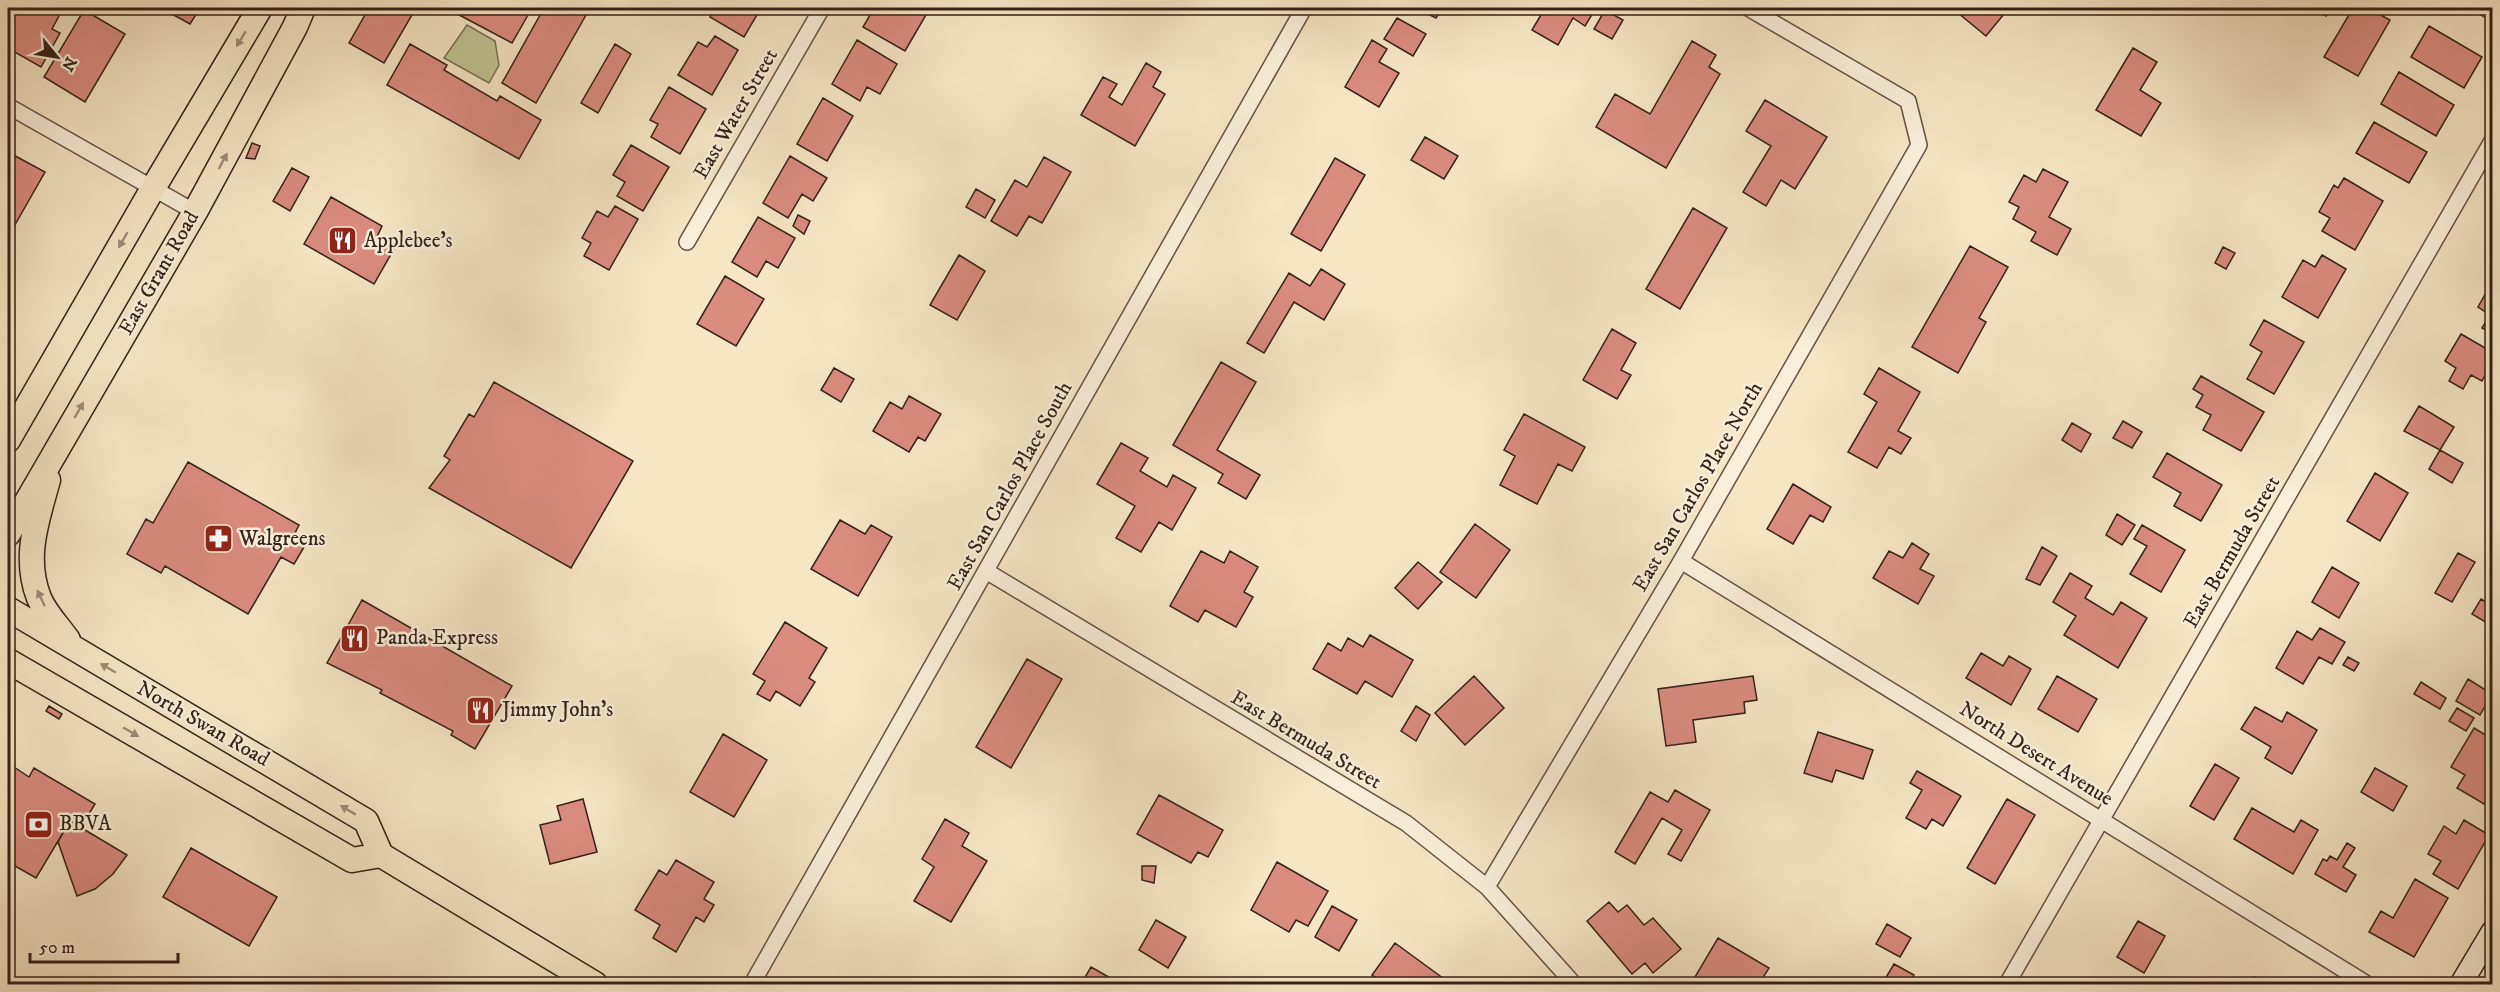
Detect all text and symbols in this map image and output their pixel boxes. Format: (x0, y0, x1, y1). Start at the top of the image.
north arrow (27, 27, 87, 87)
one-way arrow (236, 31, 247, 47)
street label: East Water Street (688, 44, 784, 184)
text: N (57, 53, 81, 75)
one-way arrow (218, 152, 228, 169)
street label: East Grant Road (113, 206, 205, 340)
restaurant icon: Applebee's (327, 225, 359, 257)
place label: Applebee's (364, 228, 453, 254)
one-way arrow (117, 232, 128, 248)
street label: East San Carlos Place South (942, 377, 1078, 595)
street label: East San Carlos Place North (1627, 377, 1769, 597)
one-way arrow (74, 402, 84, 419)
street label: East Bermuda Street (2178, 471, 2286, 633)
pharmacy icon: Walgreens (202, 523, 234, 555)
place label: Walgreens (238, 526, 326, 552)
one-way arrow (36, 589, 46, 607)
restaurant icon: Panda Express (339, 622, 371, 654)
place label: Panda Express (376, 625, 498, 651)
one-way arrow (100, 662, 116, 673)
street label: North Swan Road (132, 675, 275, 773)
street label: East Bermuda Street (1226, 685, 1386, 795)
restaurant icon: Jimmy John's (465, 694, 497, 726)
street label: North Desert Avenue (1954, 696, 2118, 812)
place label: Jimmy John's (500, 697, 613, 723)
one-way arrow (123, 727, 139, 738)
one-way arrow (340, 804, 356, 815)
bank icon: BBVA (22, 808, 54, 840)
place label: BBVA (59, 811, 112, 837)
scale bar (30, 926, 178, 964)
text: 50 m (39, 937, 75, 959)

